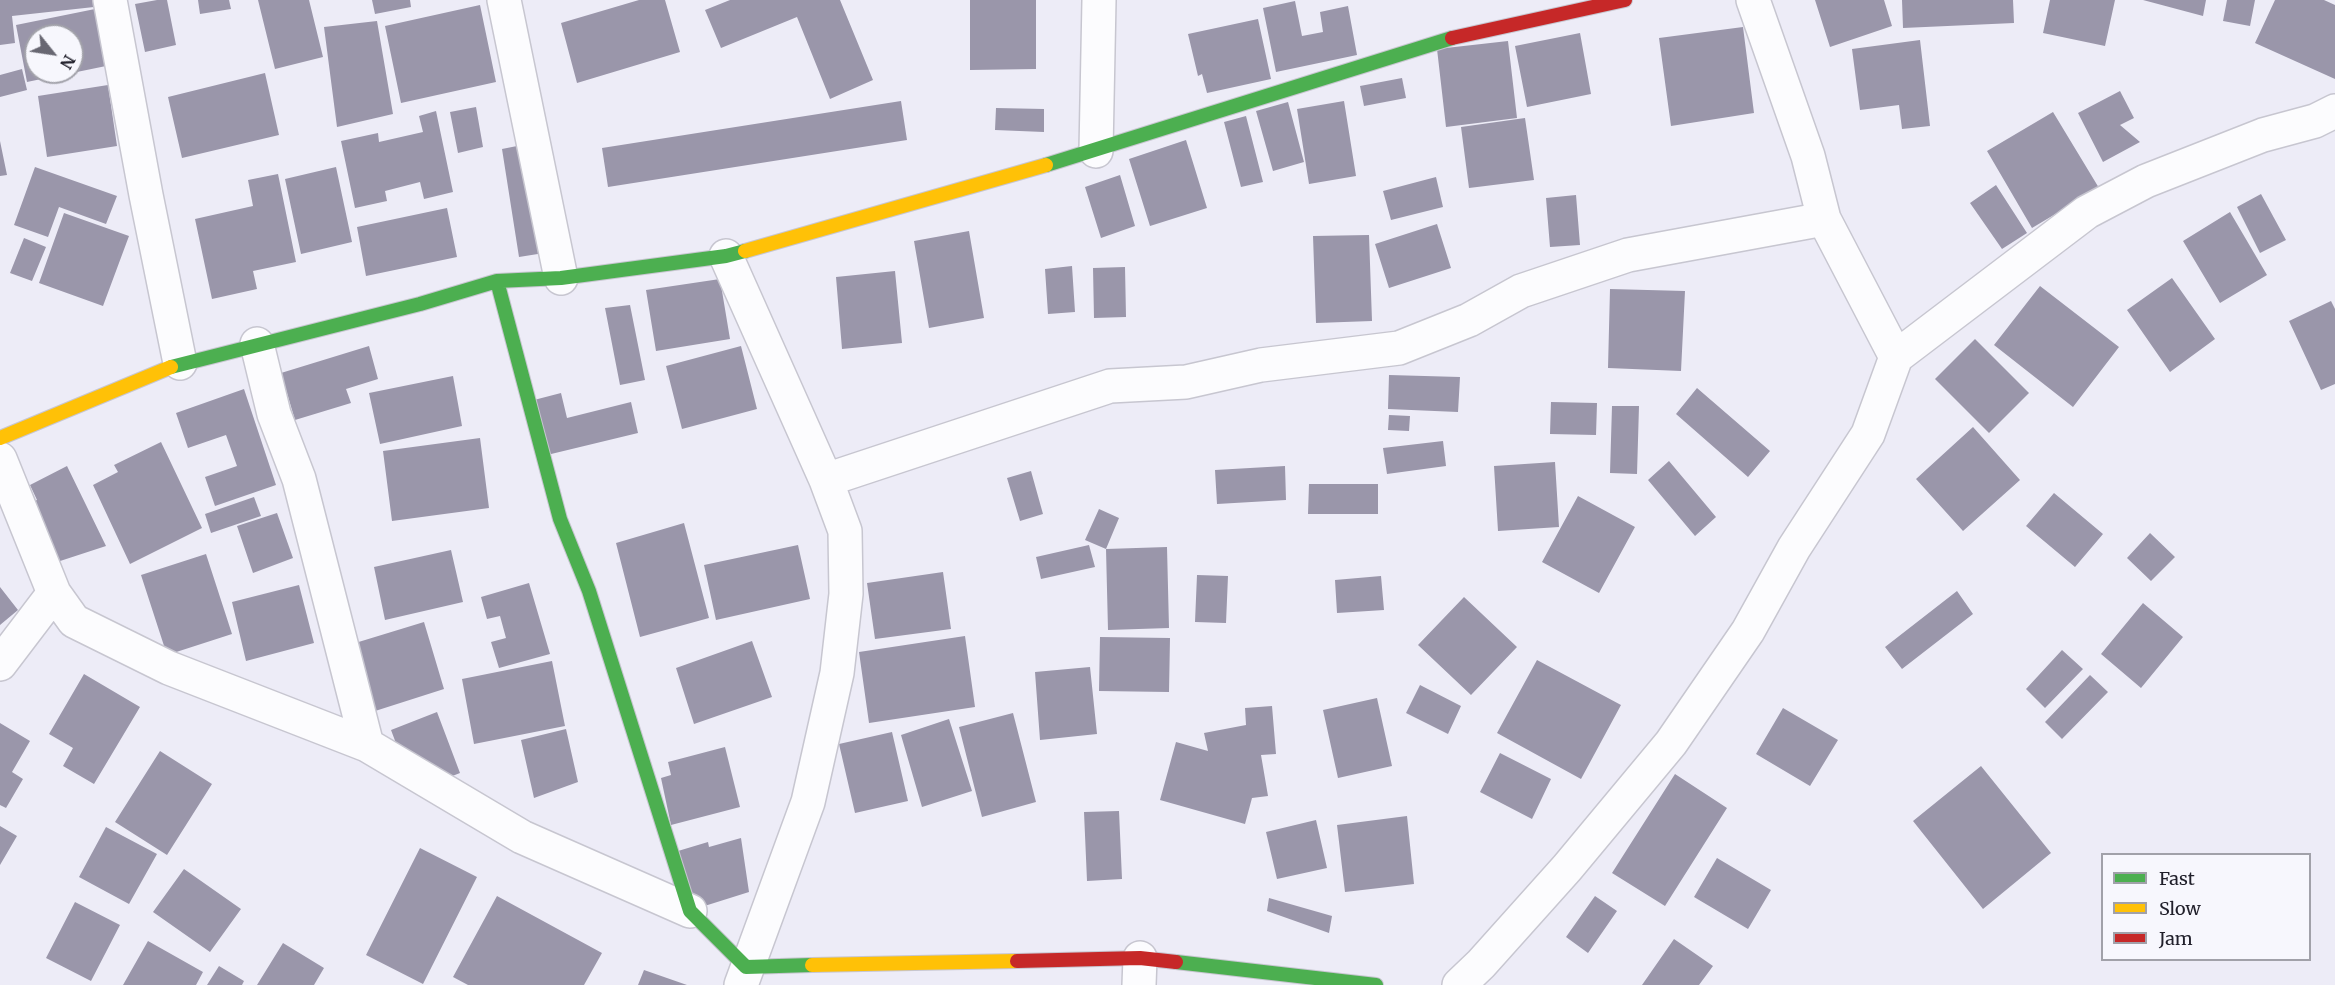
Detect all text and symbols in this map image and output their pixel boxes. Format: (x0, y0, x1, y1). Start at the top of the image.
north arrow (24, 24, 84, 84)
text: N (56, 52, 80, 72)
legend (2101, 853, 2311, 961)
text: Fast (2159, 867, 2195, 890)
text: Slow (2159, 897, 2201, 920)
text: Jam (2159, 927, 2193, 950)

